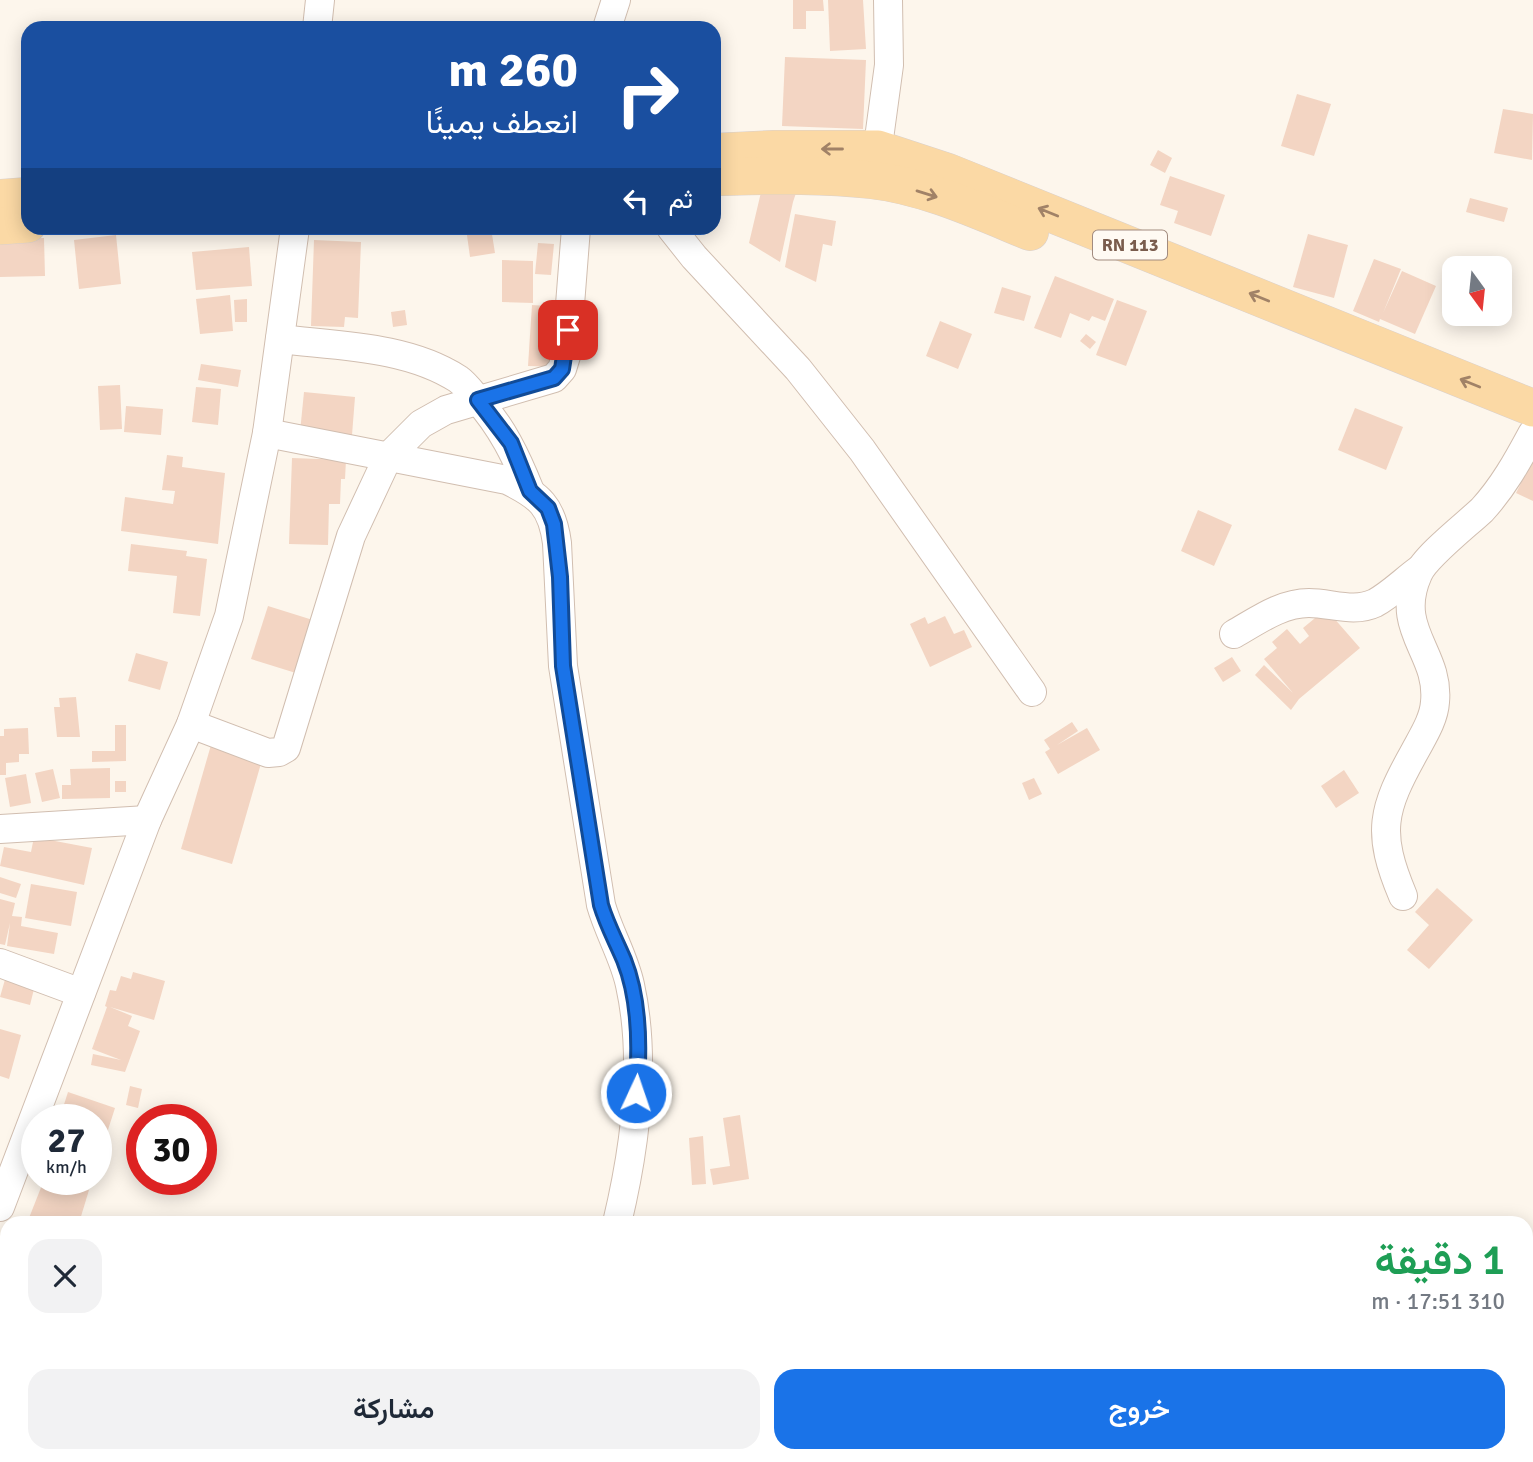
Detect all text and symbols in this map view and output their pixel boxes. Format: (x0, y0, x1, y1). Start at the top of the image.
text: 260 m (448, 40, 578, 100)
icon: right (602, 49, 693, 140)
text: انعطف يمينًا (426, 103, 578, 142)
one-way arrow (821, 142, 844, 156)
icon: left (617, 182, 655, 220)
text: ثم (669, 184, 693, 216)
one-way arrow (916, 188, 938, 201)
one-way arrow (1038, 205, 1059, 218)
road number: RN 113 (1093, 230, 1167, 260)
north arrow (1442, 256, 1512, 326)
map controls (1442, 256, 1512, 326)
one-way arrow (1248, 290, 1270, 303)
pin (538, 300, 598, 360)
icon: arrive (549, 311, 587, 349)
one-way arrow (1459, 375, 1481, 388)
position arrow (599, 1056, 673, 1130)
speed limit sign: 30 (126, 1104, 217, 1195)
text: 27 (48, 1119, 85, 1162)
text: km/h (46, 1156, 87, 1178)
text: 1 دقيقة (1374, 1235, 1505, 1286)
button: close (28, 1239, 102, 1313)
text: 310 m · 17:51 (1371, 1287, 1505, 1316)
button: مشاركة (28, 1369, 760, 1449)
button: خروج (774, 1369, 1505, 1449)

